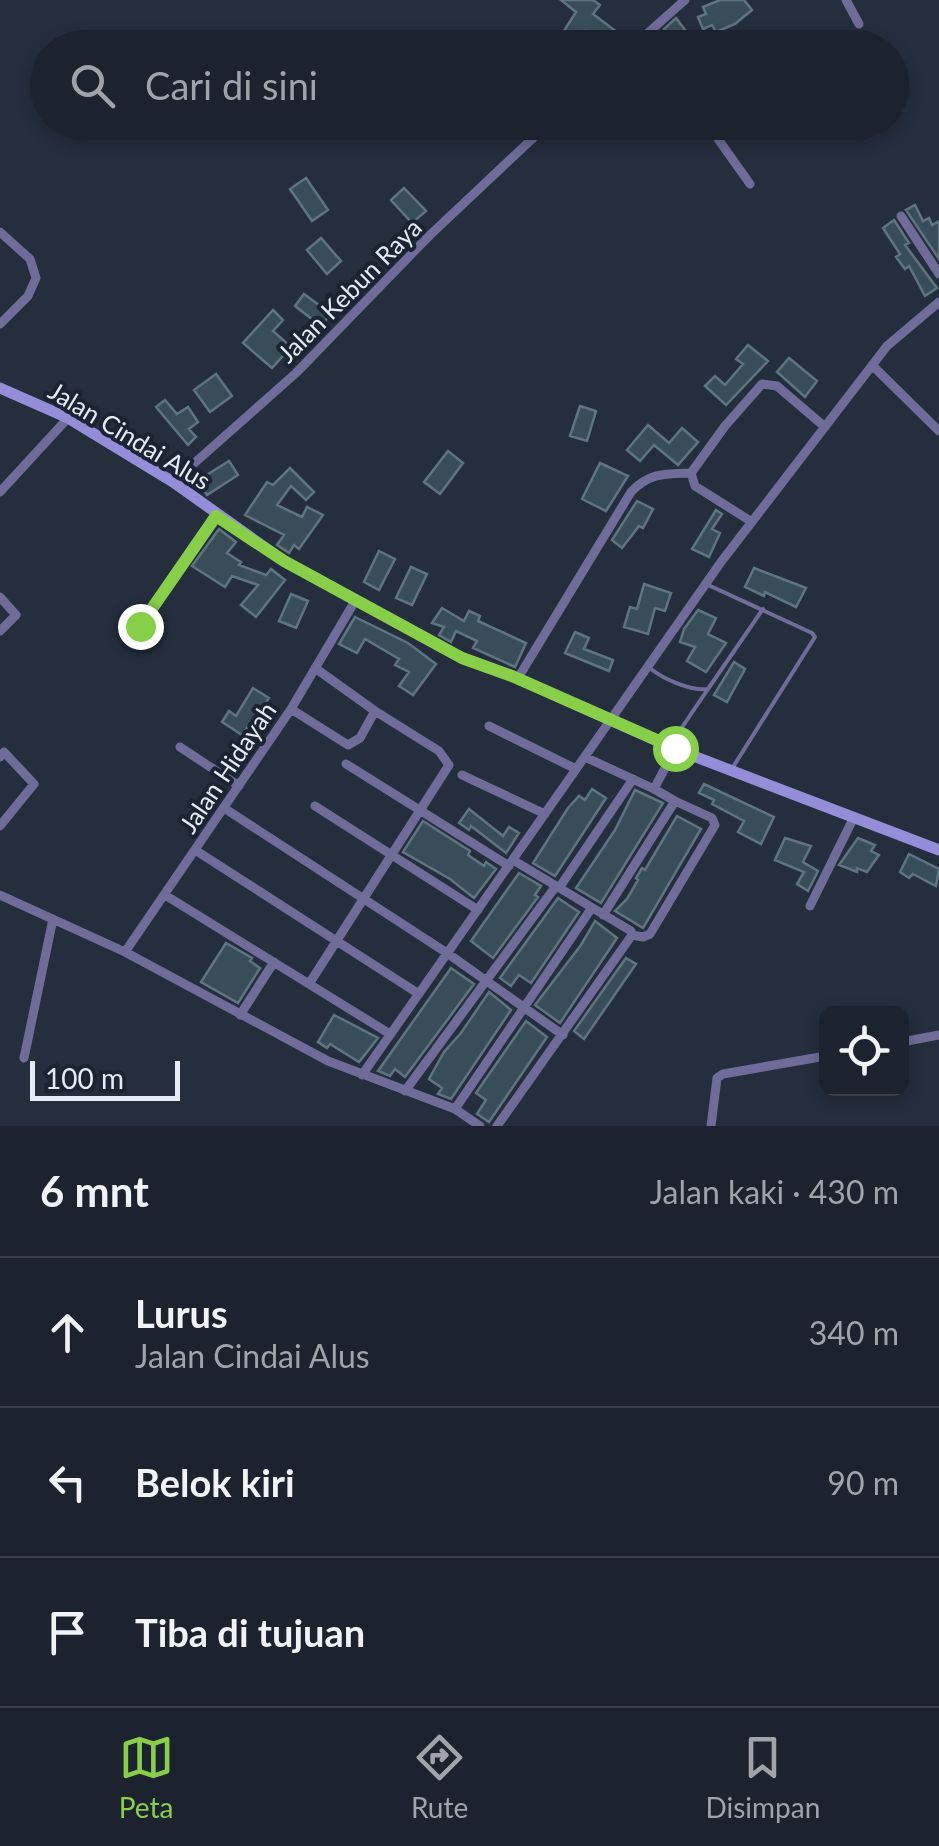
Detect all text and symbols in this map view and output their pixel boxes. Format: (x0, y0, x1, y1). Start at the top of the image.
search box (30, 30, 909, 140)
icon: search (65, 58, 120, 113)
text: Cari di sini (145, 62, 318, 108)
street label: Jalan Kebun Raya (271, 212, 427, 368)
street label: Jalan Cindai Alus (44, 375, 216, 495)
route end (118, 604, 164, 650)
street label: Jalan Hidayah (172, 696, 282, 838)
route start (653, 726, 699, 772)
map controls (819, 1006, 909, 1096)
button: locate (819, 1006, 909, 1096)
scale bar (30, 1056, 180, 1100)
text: 100 m (45, 1061, 124, 1095)
text: 6 mnt (40, 1166, 149, 1216)
text: Jalan kaki · 430 m (650, 1172, 899, 1211)
text: Lurus (135, 1290, 228, 1336)
icon: ahead (40, 1305, 95, 1360)
text: 340 m (809, 1313, 899, 1352)
text: Jalan Cindai Alus (135, 1336, 370, 1375)
icon: left (40, 1455, 95, 1510)
text: Belok kiri (135, 1459, 295, 1505)
text: 90 m (827, 1463, 899, 1502)
icon: arrive (40, 1605, 95, 1660)
text: Tiba di tujuan (135, 1609, 365, 1655)
tab: Peta (119, 1730, 174, 1824)
tab: Rute (411, 1730, 468, 1824)
tab: Disimpan (706, 1730, 820, 1824)

